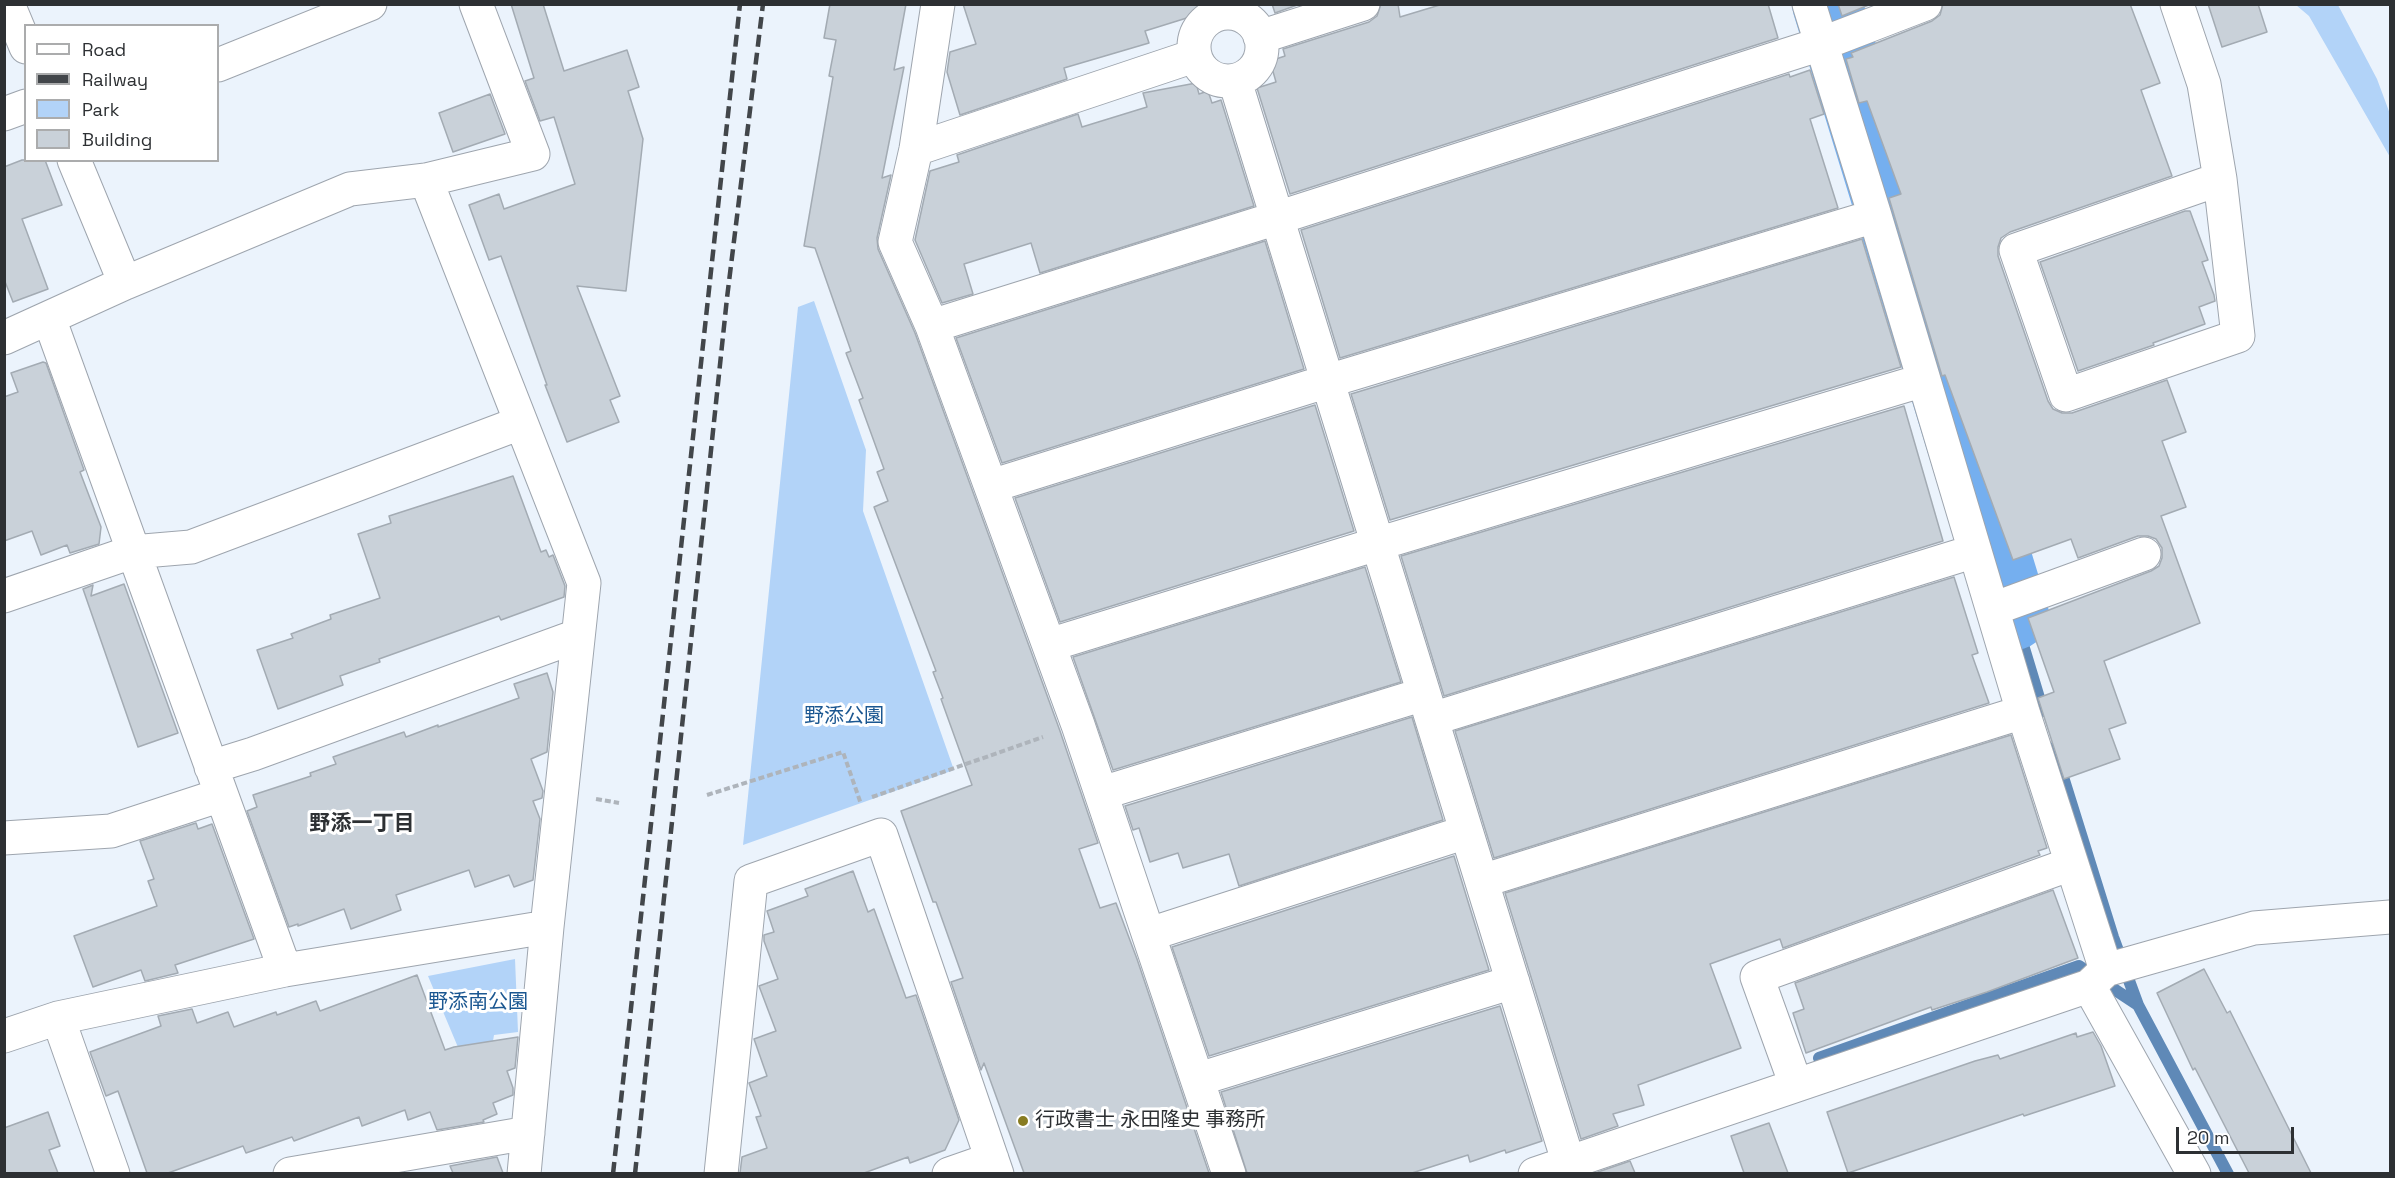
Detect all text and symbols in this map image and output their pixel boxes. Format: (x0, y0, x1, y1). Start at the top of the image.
legend (24, 24, 219, 162)
text: Road (82, 38, 126, 61)
text: Railway (82, 68, 148, 91)
text: Park (82, 98, 119, 121)
text: Building (82, 128, 152, 151)
park label: 野添公園 (804, 705, 884, 729)
district label: 野添一丁目 (310, 811, 414, 837)
park label: 野添南公園 (428, 991, 528, 1015)
place label: 行政書士 永田隆史 事務所 (1035, 1109, 1265, 1133)
marker: 行政書士 永田隆史 事務所 (1016, 1114, 1030, 1128)
scale bar (2179, 1115, 2298, 1153)
text: 20 m (2187, 1126, 2230, 1149)

